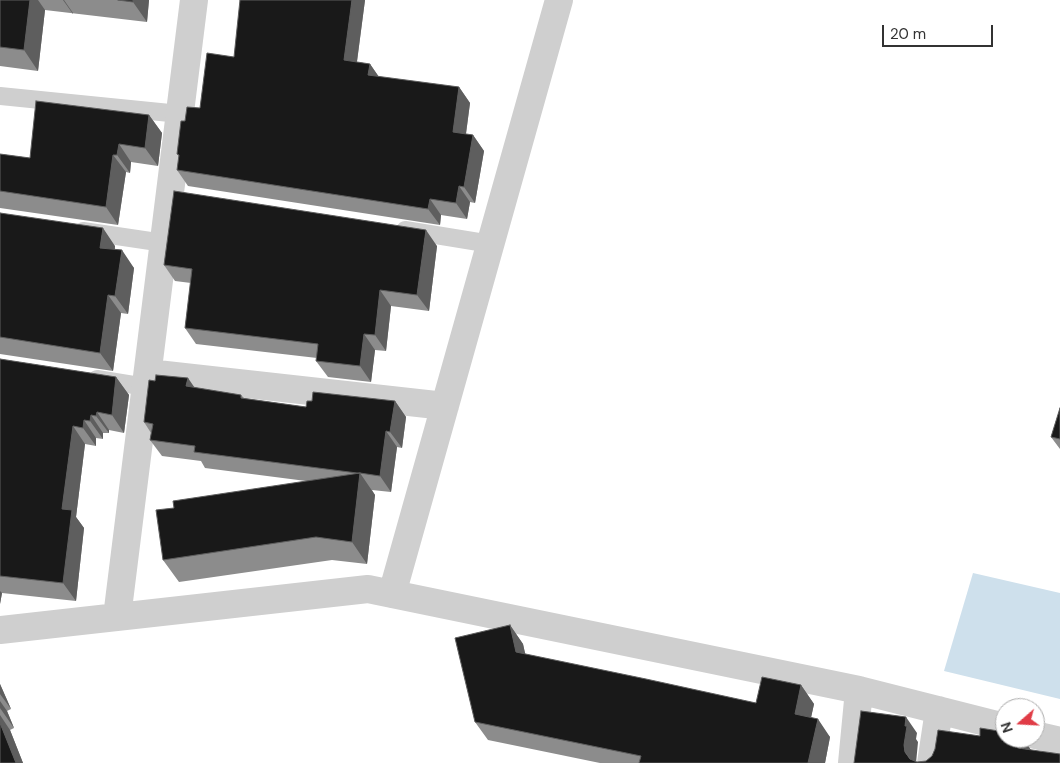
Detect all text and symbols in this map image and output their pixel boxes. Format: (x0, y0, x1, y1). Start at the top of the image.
scale bar (885, 15, 996, 47)
text: 20 m (890, 24, 926, 44)
north arrow (995, 698, 1045, 748)
text: N (997, 720, 1017, 735)

